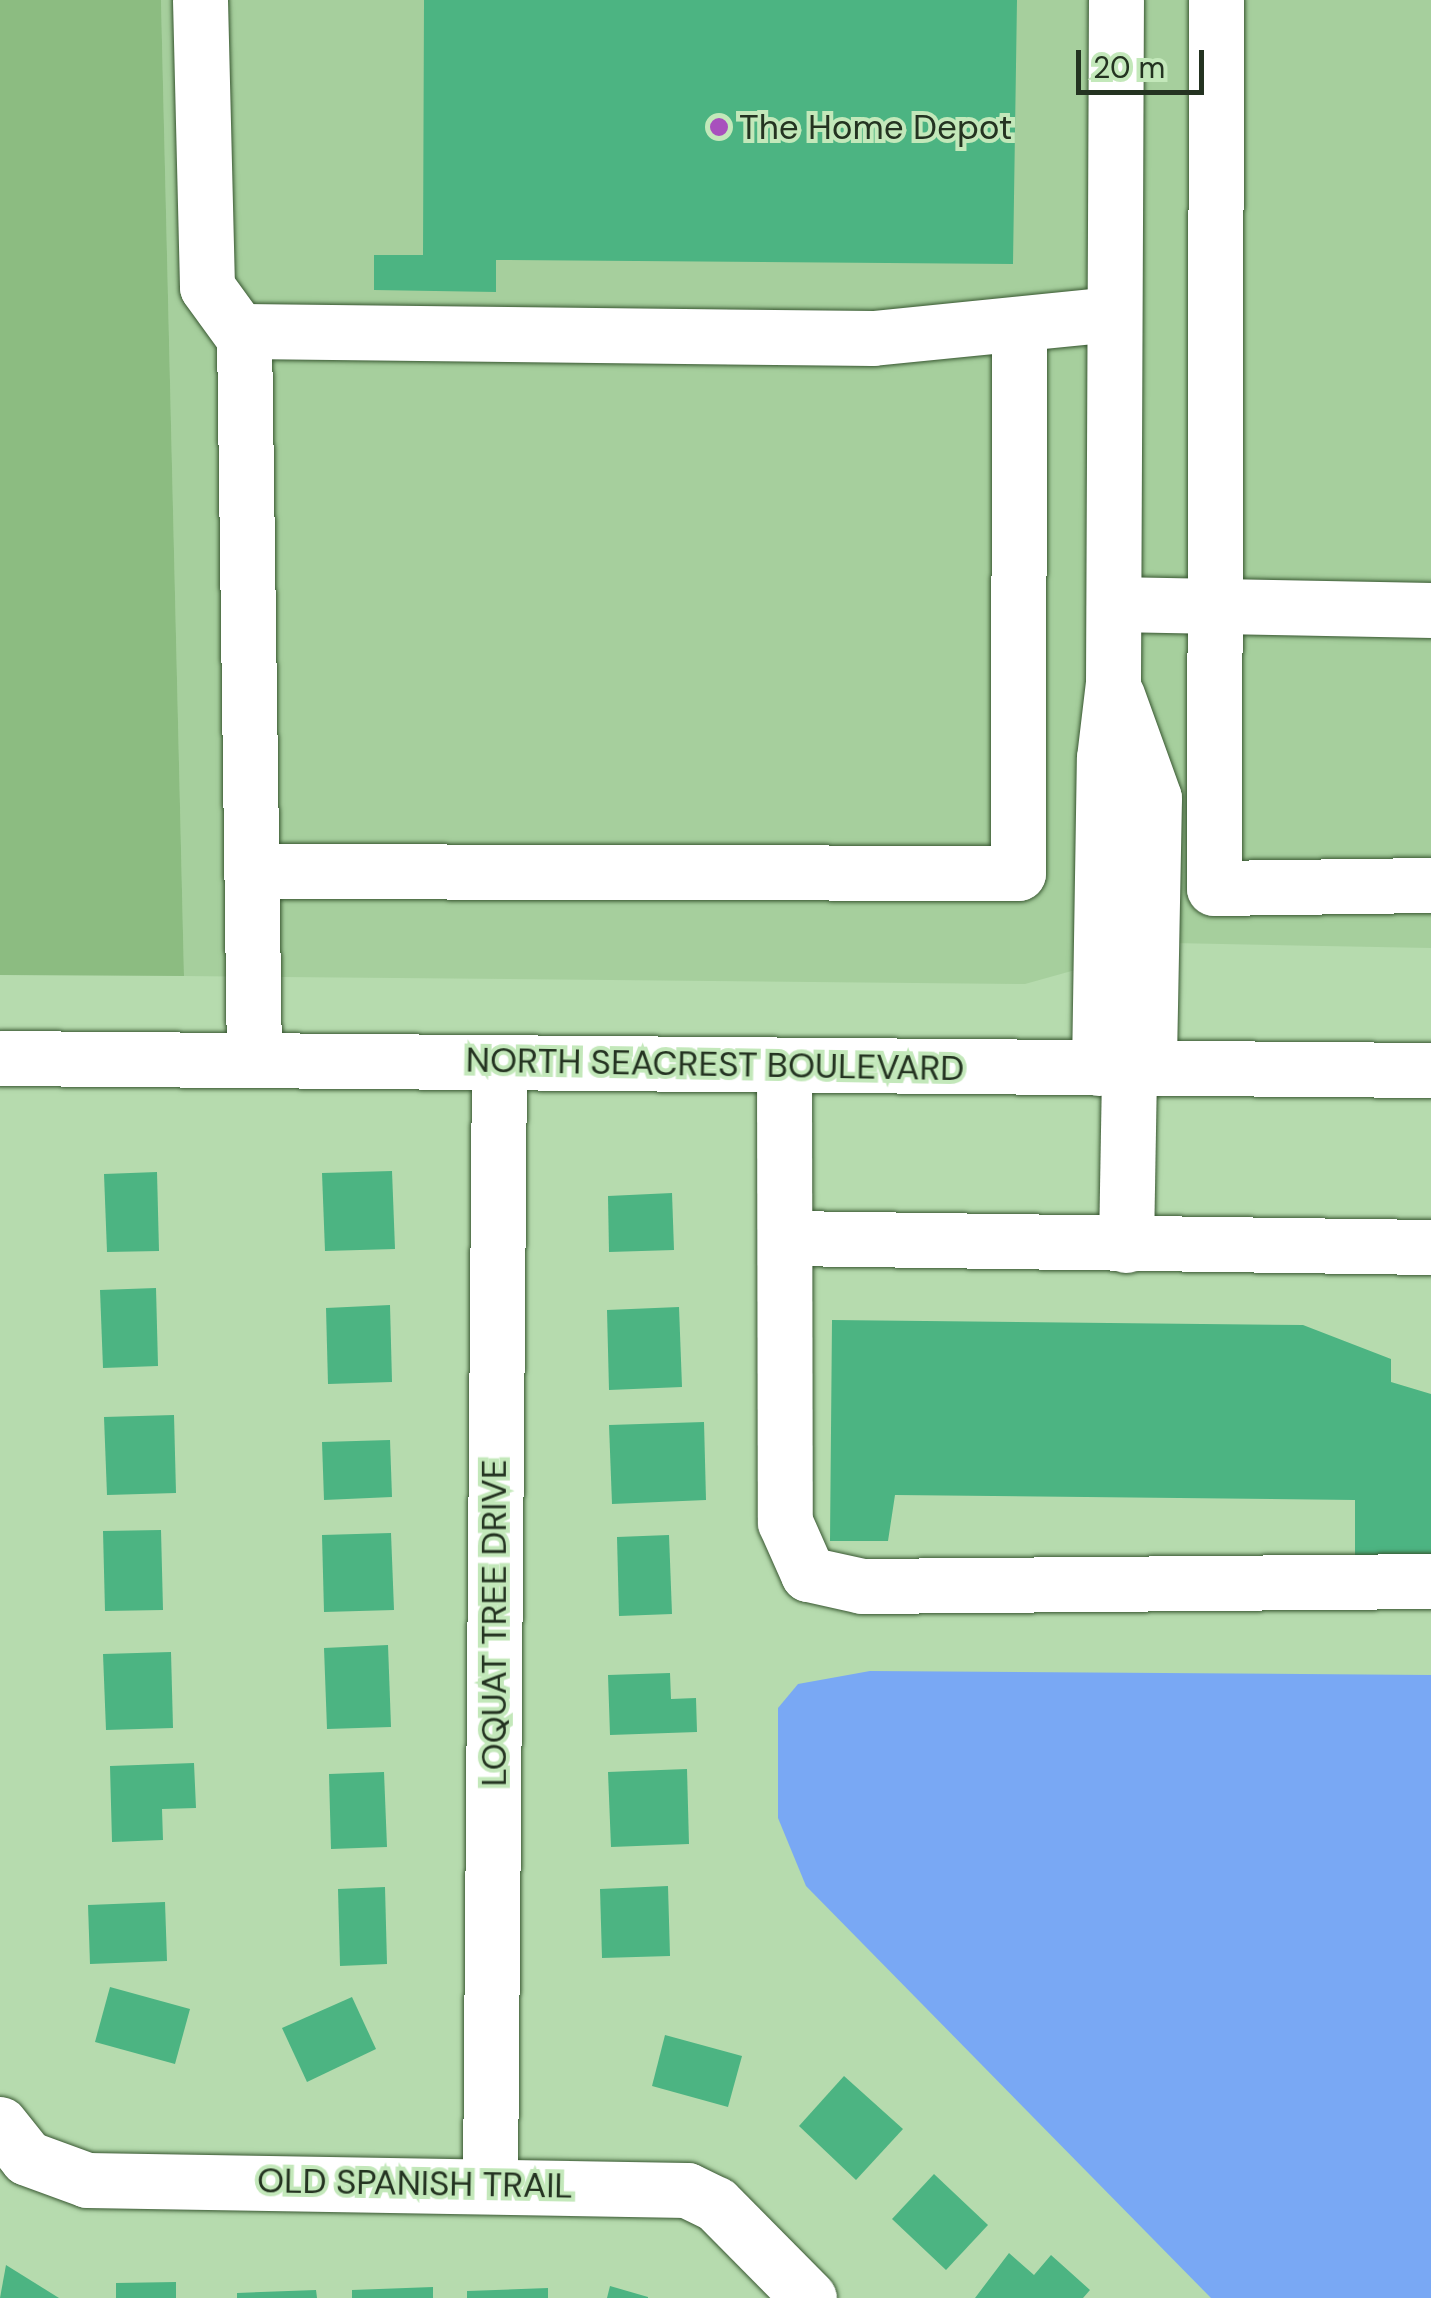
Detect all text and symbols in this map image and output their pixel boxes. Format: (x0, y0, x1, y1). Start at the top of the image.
scale bar (1081, 30, 1208, 92)
text: 20 m (1093, 48, 1165, 87)
place label: The Home Depot (739, 106, 1013, 148)
marker: The Home Depot (708, 116, 730, 138)
street label: NORTH SEACREST BOULEVARD (465, 1039, 965, 1089)
street label: LOQUAT TREE DRIVE (473, 1459, 515, 1787)
street label: OLD SPANISH TRAIL (257, 2159, 573, 2207)

